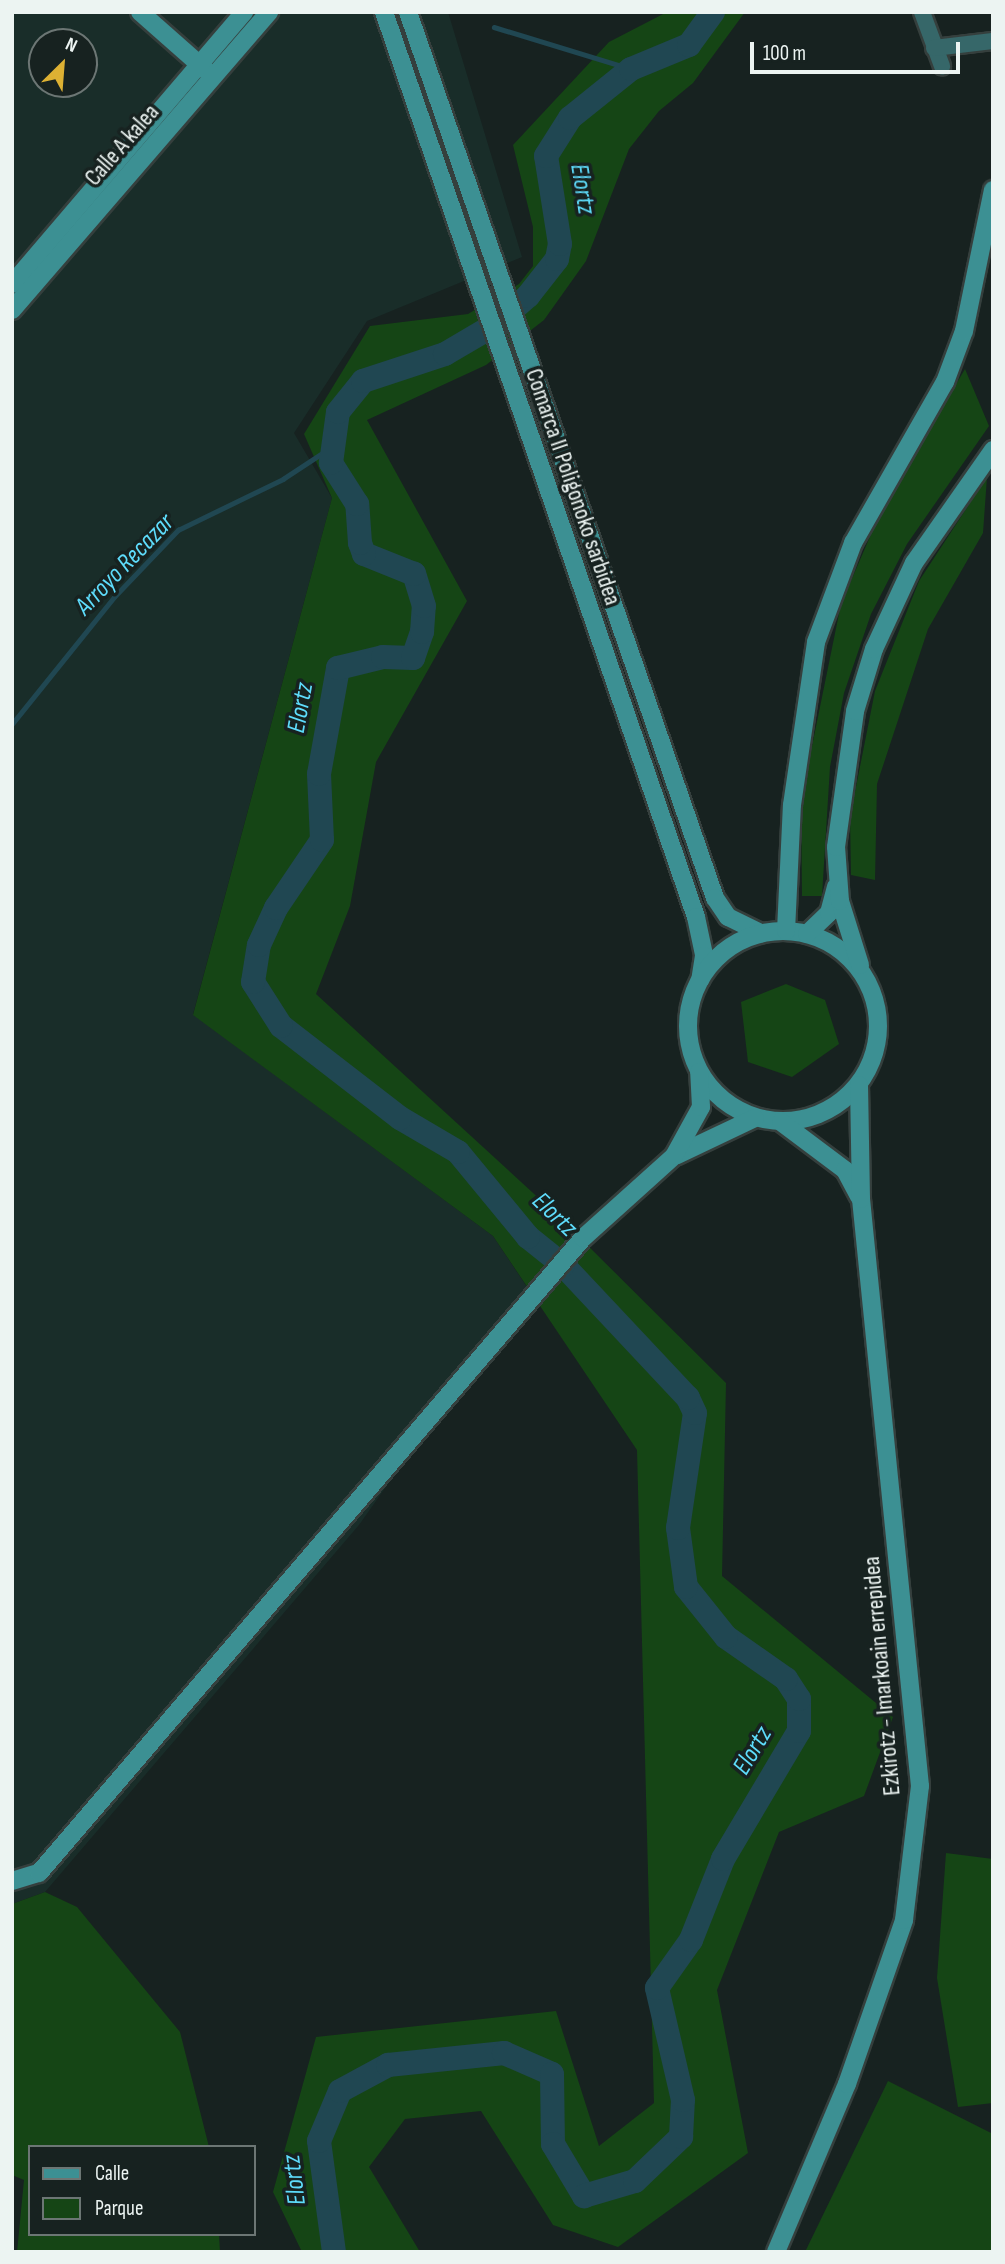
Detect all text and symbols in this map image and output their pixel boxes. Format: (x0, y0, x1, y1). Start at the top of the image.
north arrow (28, 28, 98, 98)
scale bar (753, 28, 963, 72)
text: N (62, 33, 81, 58)
text: 100 m (763, 41, 806, 66)
street label: Calle A kalea (79, 98, 165, 192)
water label: Elortz (563, 162, 601, 216)
street label: Comarca II Poligonoko sarbidea (519, 365, 627, 609)
water label: Arroyo Recazar (69, 508, 181, 622)
water label: Elortz (281, 680, 321, 736)
water label: Elortz (525, 1186, 583, 1244)
street label: Ezkirotz - Imarkoain errepidea (857, 1555, 907, 1797)
water label: Elortz (727, 1721, 779, 1781)
legend (28, 2145, 256, 2236)
water label: Elortz (276, 2153, 314, 2207)
text: Calle (95, 2161, 129, 2186)
text: Parque (95, 2196, 143, 2221)

